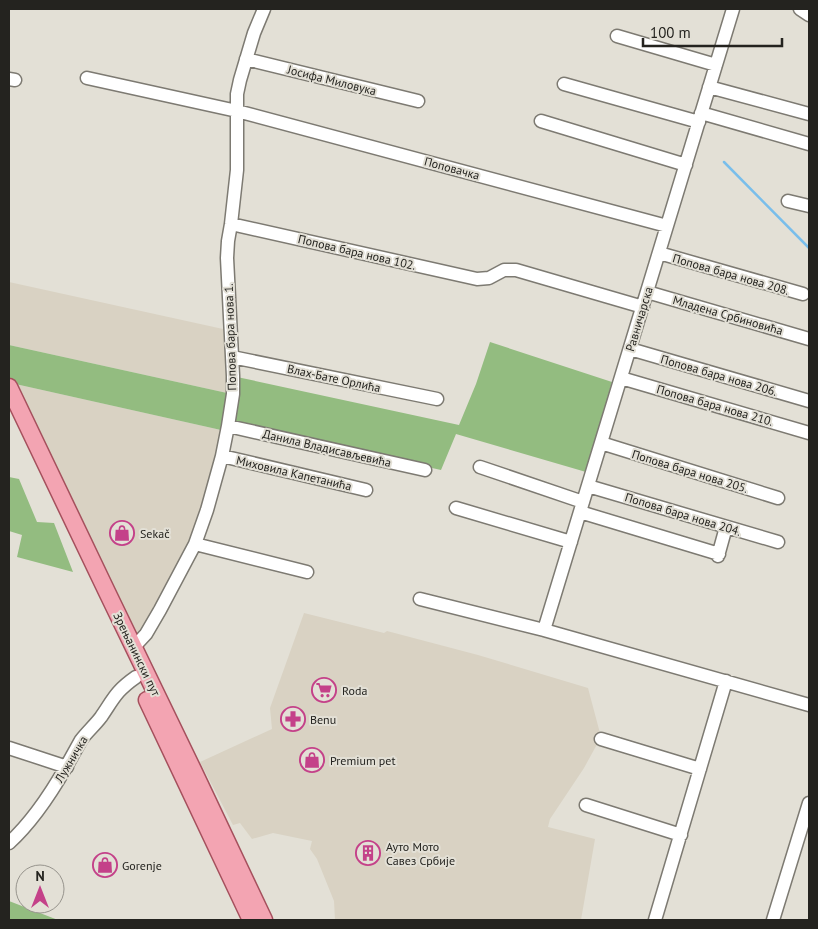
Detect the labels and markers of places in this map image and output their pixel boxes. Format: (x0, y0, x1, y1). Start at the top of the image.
shop icon: Sekač (109, 520, 135, 546)
place label: Sekač (140, 526, 170, 541)
supermarket icon: Roda (311, 677, 337, 703)
place label: Roda (342, 683, 367, 698)
pharmacy icon: Benu (280, 706, 306, 732)
place label: Benu (310, 712, 336, 727)
shop icon: Premium pet (299, 747, 325, 773)
place label: Premium pet (330, 753, 396, 768)
place label: Ауто Мото Савез Србије (386, 839, 455, 868)
building icon: Ауто Мото Савез Србије (355, 840, 381, 866)
shop icon: Gorenje (92, 852, 118, 878)
place label: Gorenje (122, 858, 162, 873)

